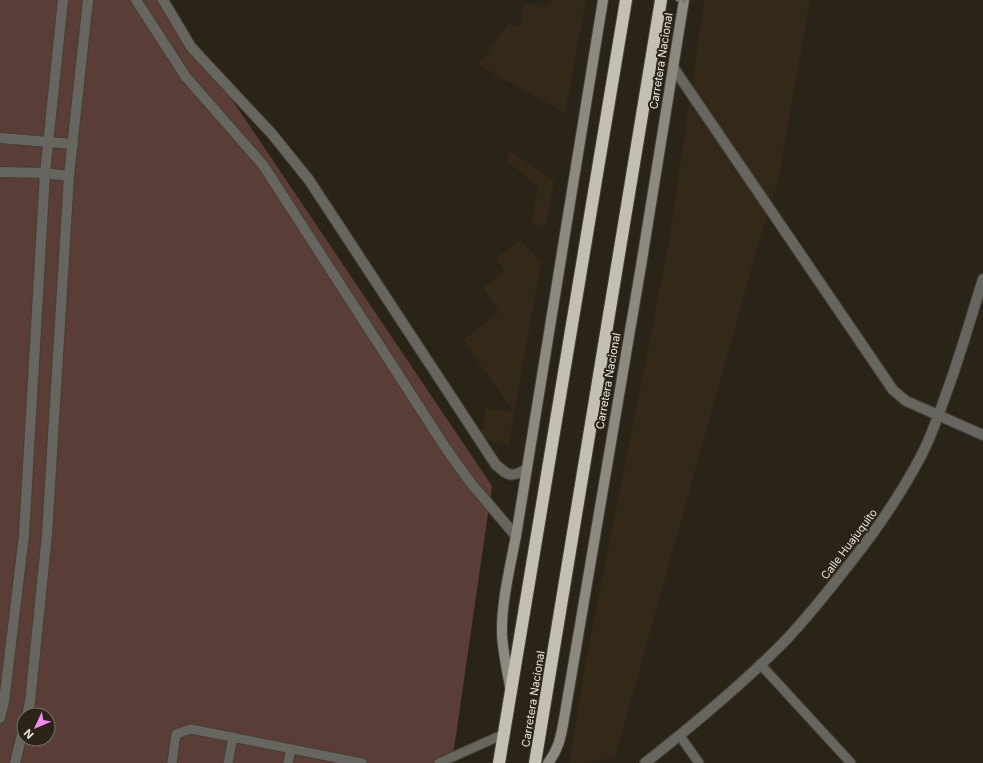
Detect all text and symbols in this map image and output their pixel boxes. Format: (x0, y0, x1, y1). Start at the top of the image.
street label: Carretera Nacional (646, 12, 676, 110)
street label: Carretera Nacional (593, 332, 623, 430)
street label: Calle Huajuquito (818, 505, 880, 582)
street label: Carretera Nacional (518, 650, 548, 748)
north arrow (16, 707, 56, 747)
text: N (21, 726, 37, 742)

